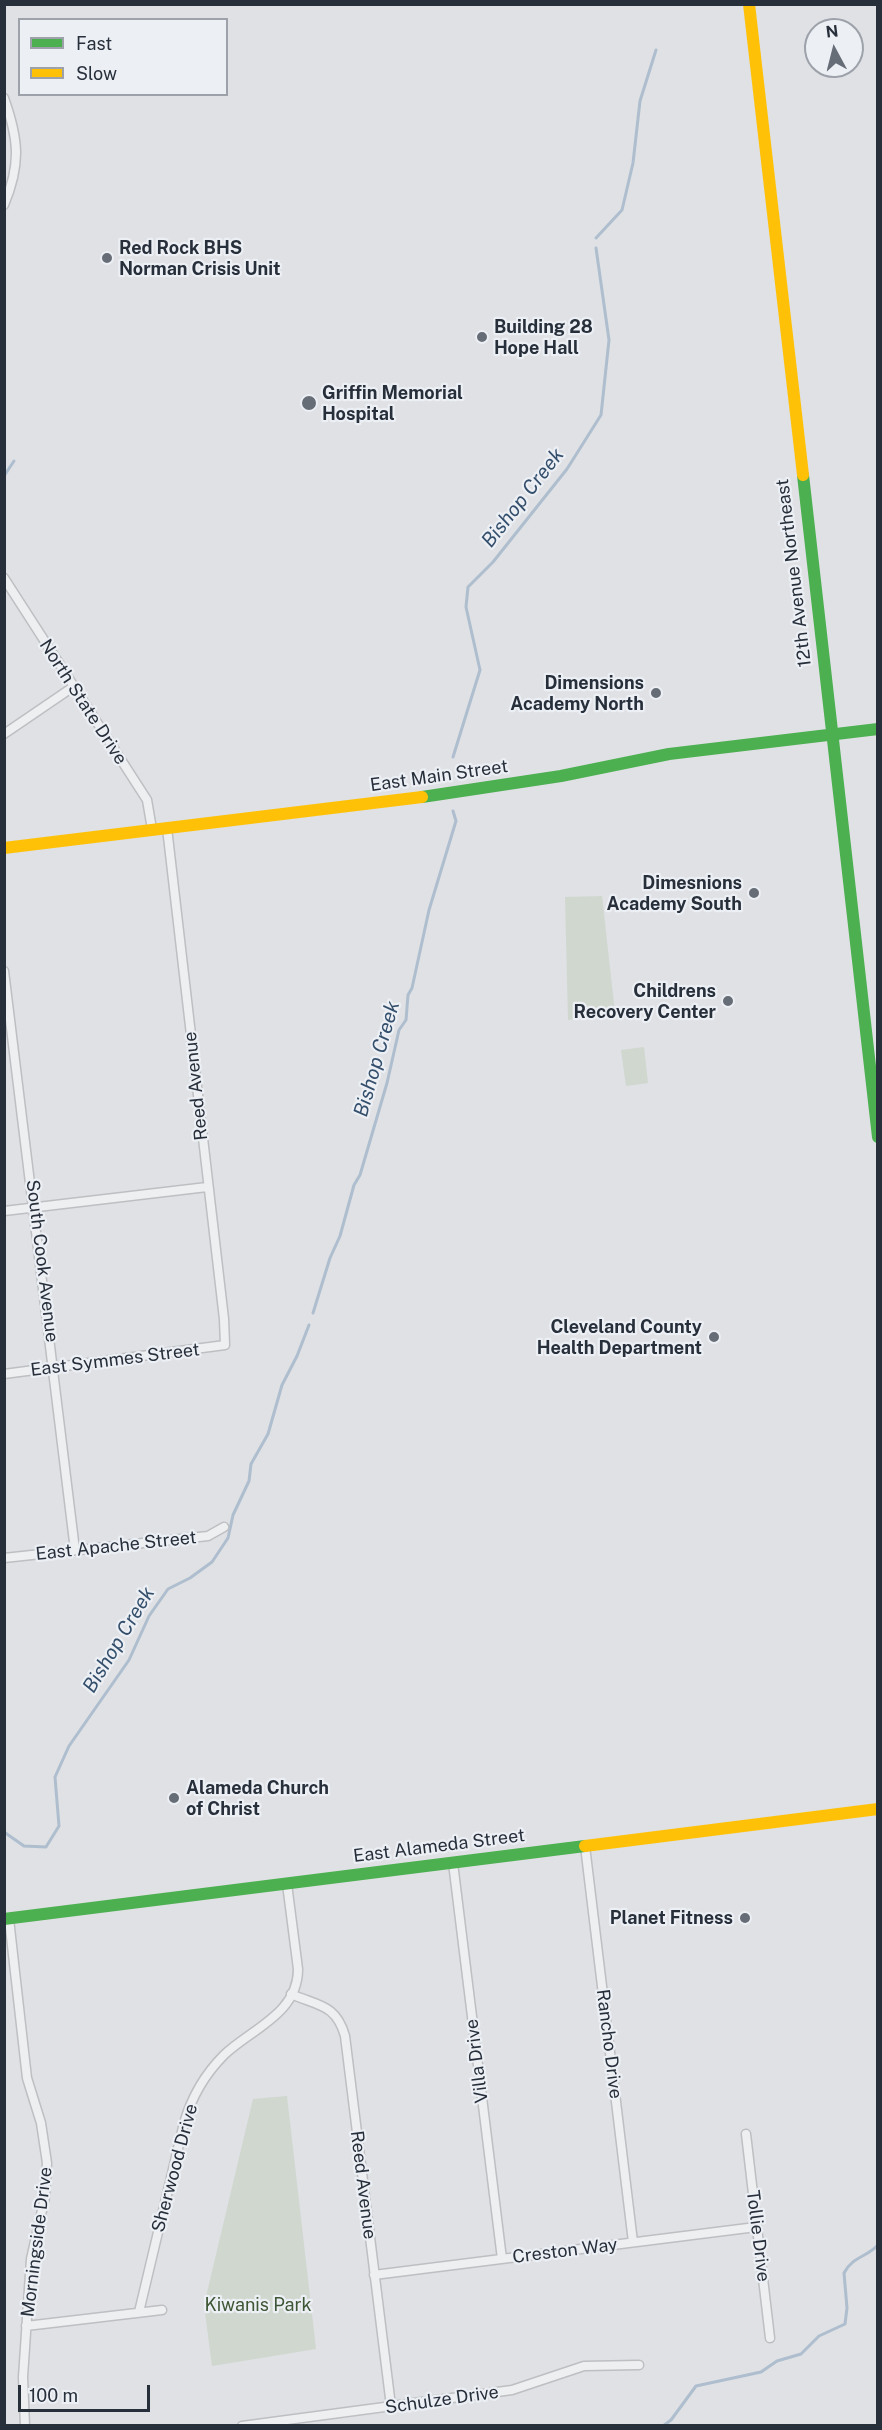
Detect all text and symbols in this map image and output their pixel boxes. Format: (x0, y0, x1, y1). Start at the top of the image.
legend (18, 18, 228, 96)
north arrow (804, 18, 864, 78)
text: N (825, 21, 839, 42)
text: Fast (76, 33, 112, 54)
text: Slow (76, 63, 117, 84)
place label: Red Rock BHS Norman Crisis Unit (119, 237, 281, 280)
marker: Red Rock BHS Norman Crisis Unit (100, 251, 114, 265)
place label: Building 28 Hope Hall (494, 316, 593, 358)
marker: Building 28 Hope Hall (475, 330, 489, 344)
place label: Griffin Memorial Hospital (322, 382, 463, 424)
marker: Griffin Memorial Hospital (300, 394, 318, 412)
water label: Bishop Creek (477, 444, 569, 552)
street label: 12th Avenue Northeast (772, 478, 816, 668)
street label: North State Drive (35, 635, 131, 769)
place label: Dimensions Academy North (510, 672, 644, 714)
marker: Dimensions Academy North (649, 686, 663, 700)
street label: East Main Street (369, 756, 509, 796)
place label: Dimesnions Academy South (606, 872, 742, 914)
marker: Dimesnions Academy South (747, 886, 761, 900)
place label: Childrens Recovery Center (574, 980, 716, 1022)
marker: Childrens Recovery Center (721, 994, 735, 1008)
water label: Bishop Creek (349, 998, 405, 1120)
street label: Reed Avenue (180, 1031, 212, 1141)
street label: South Cook Avenue (21, 1179, 63, 1343)
place label: Cleveland County Health Department (537, 1316, 702, 1358)
marker: Cleveland County Health Department (707, 1330, 721, 1344)
street label: East Symmes Street (29, 1339, 201, 1381)
street label: East Apache Street (34, 1527, 198, 1565)
water label: Bishop Creek (78, 1583, 160, 1697)
place label: Alameda Church of Christ (186, 1777, 329, 1820)
marker: Alameda Church of Christ (167, 1791, 181, 1805)
street label: East Alameda Street (352, 1825, 526, 1867)
place label: Planet Fitness (610, 1907, 733, 1929)
marker: Planet Fitness (738, 1911, 752, 1925)
street label: Rancho Drive (592, 1988, 626, 2100)
street label: Villa Drive (461, 2018, 493, 2104)
street label: Sherwood Drive (147, 2101, 203, 2235)
street label: Reed Avenue (346, 2129, 380, 2241)
street label: Morningside Drive (17, 2166, 57, 2318)
street label: Tollie Drive (742, 2189, 774, 2283)
street label: Creston Way (511, 2234, 619, 2268)
park label: Kiwanis Park (204, 2294, 312, 2316)
scale bar (21, 2373, 153, 2411)
street label: Schulze Drive (384, 2381, 500, 2419)
text: 100 m (29, 2385, 78, 2406)

